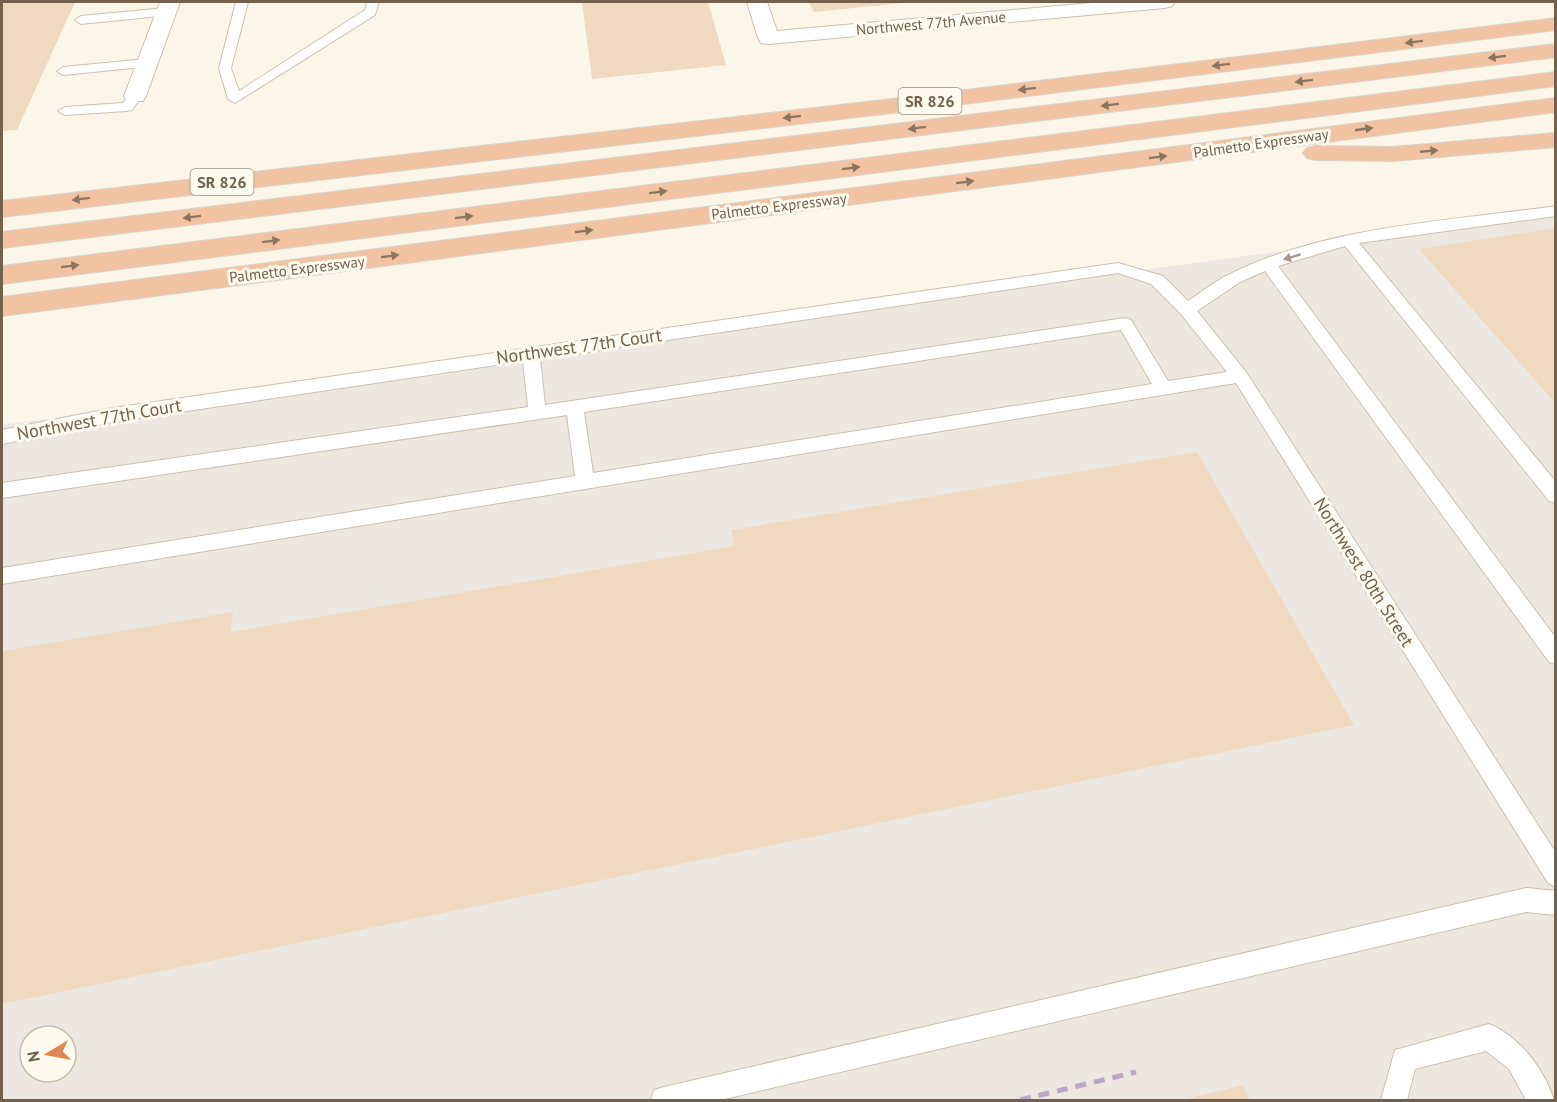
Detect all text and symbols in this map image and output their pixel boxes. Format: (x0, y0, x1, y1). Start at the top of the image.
street label: Northwest 77th Avenue (855, 7, 1007, 39)
one-way arrow (1404, 37, 1423, 46)
one-way arrow (1488, 53, 1507, 62)
one-way arrow (1211, 61, 1230, 70)
one-way arrow (1294, 76, 1313, 86)
one-way arrow (1017, 84, 1036, 94)
road number: SR 826 (898, 88, 962, 114)
one-way arrow (1101, 100, 1120, 109)
one-way arrow (782, 112, 801, 122)
one-way arrow (907, 124, 926, 133)
street label: Palmetto Expressway (1192, 124, 1330, 162)
one-way arrow (1355, 125, 1374, 134)
one-way arrow (1419, 146, 1438, 156)
one-way arrow (1149, 152, 1168, 162)
one-way arrow (842, 163, 861, 173)
road number: SR 826 (190, 169, 254, 195)
one-way arrow (955, 177, 974, 186)
one-way arrow (648, 188, 667, 197)
street label: Palmetto Expressway (710, 188, 848, 224)
one-way arrow (72, 194, 91, 204)
one-way arrow (183, 212, 202, 221)
one-way arrow (455, 212, 474, 221)
one-way arrow (574, 227, 593, 236)
one-way arrow (261, 236, 280, 246)
street label: Palmetto Expressway (228, 251, 366, 287)
one-way arrow (381, 252, 400, 261)
one-way arrow (1283, 253, 1301, 262)
one-way arrow (61, 261, 80, 271)
street label: Northwest 77th Court (495, 323, 663, 369)
street label: Northwest 77th Court (15, 393, 183, 445)
street label: Northwest 80th Street (1309, 493, 1419, 651)
north arrow (18, 1024, 78, 1084)
text: N (22, 1050, 44, 1064)

